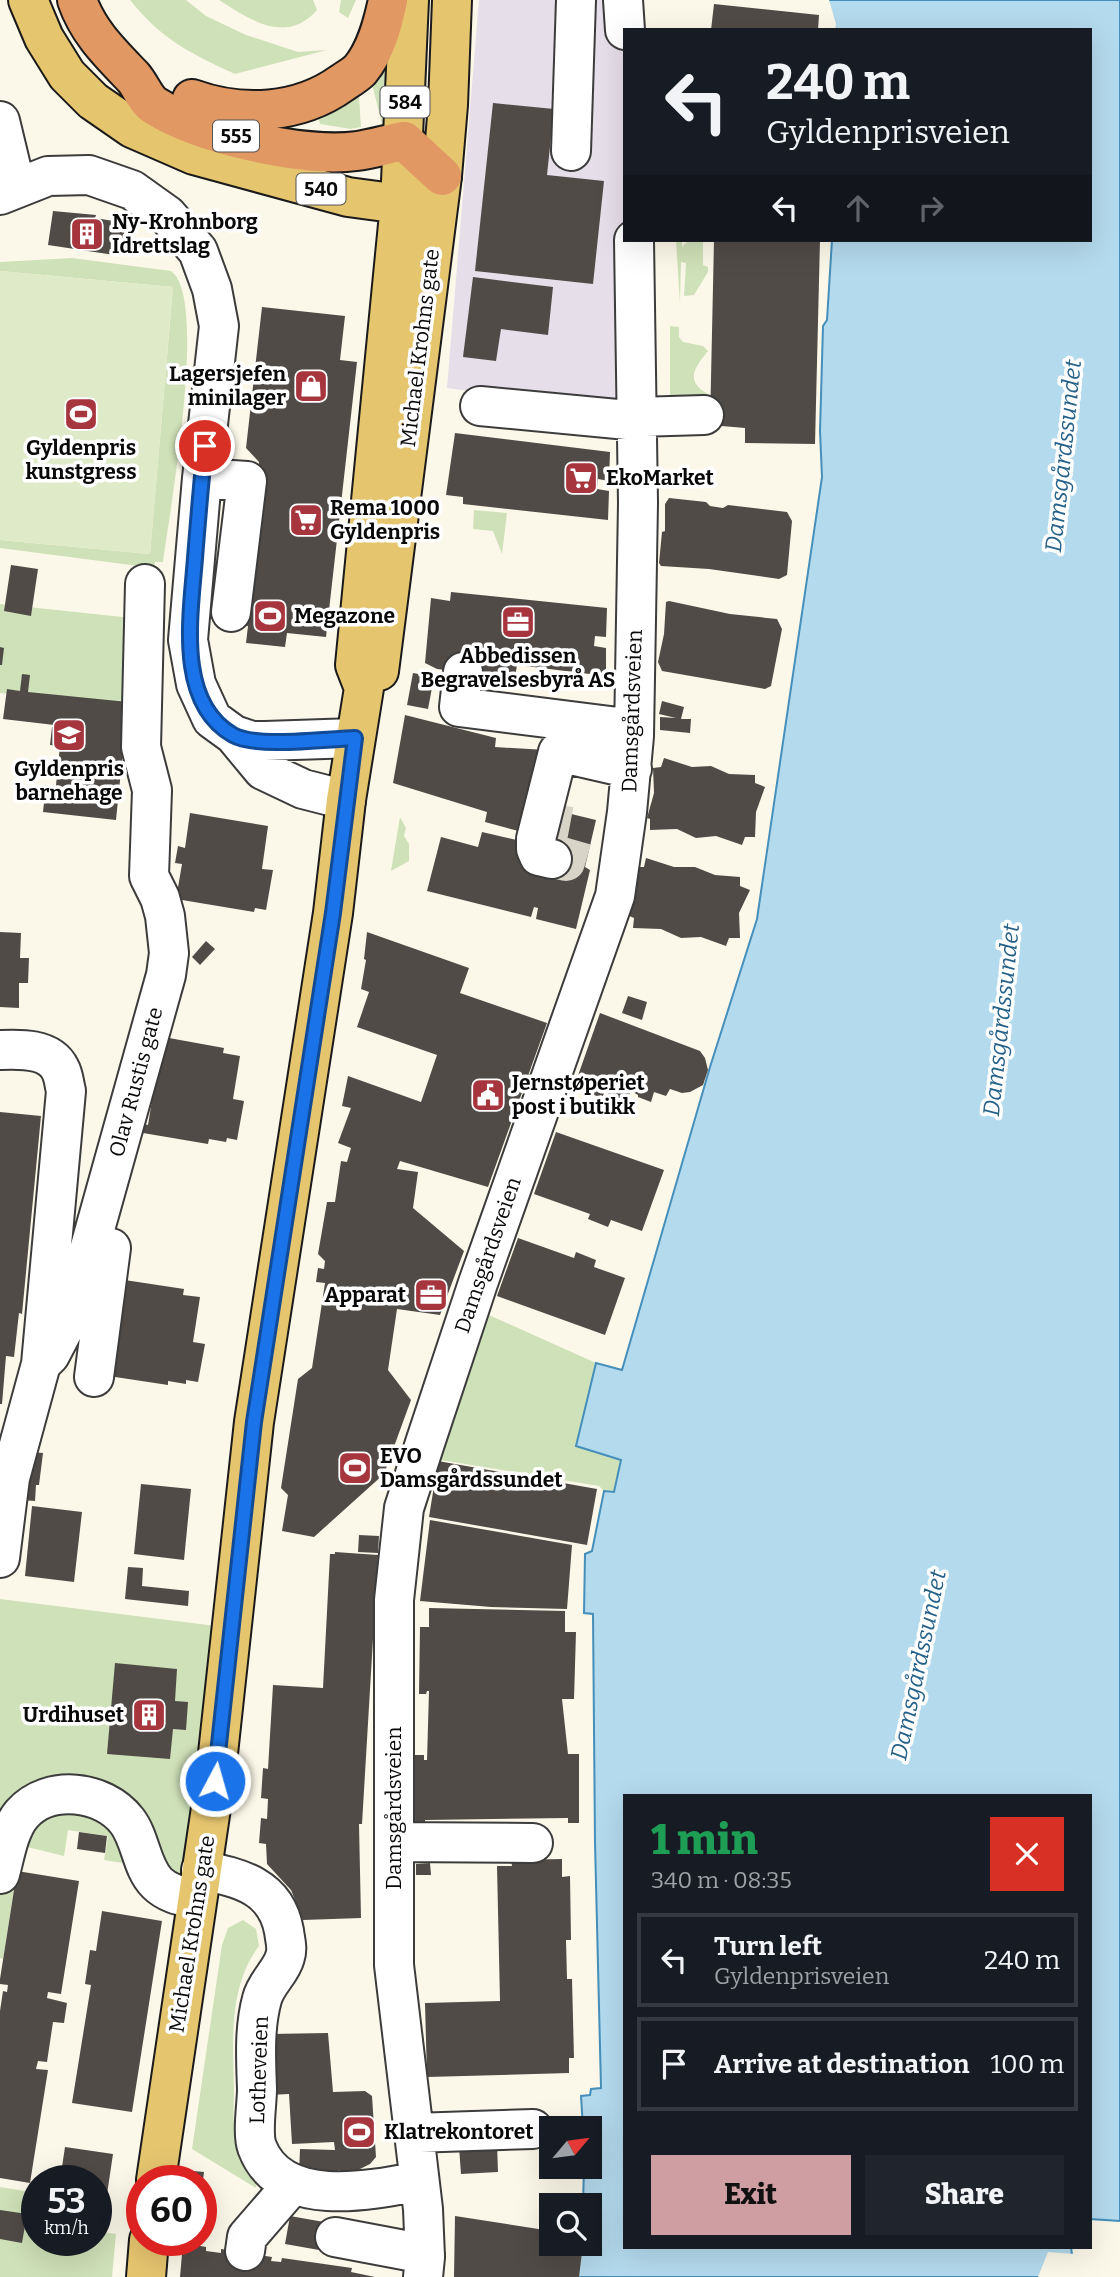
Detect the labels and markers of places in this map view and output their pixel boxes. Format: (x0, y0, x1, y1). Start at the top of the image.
place label: Ny-Krohnborg Idrettslag (112, 209, 258, 259)
building icon: Ny-Krohnborg Idrettslag (68, 215, 106, 253)
place label: Lagersjefen minilager (169, 361, 286, 411)
shop icon: Lagersjefen minilager (292, 367, 330, 405)
sports icon: Gyldenpris kunstgress (62, 395, 100, 433)
pin (175, 416, 235, 476)
place label: Gyldenpris kunstgress (25, 435, 137, 485)
supermarket icon: EkoMarket (562, 459, 600, 497)
place label: EkoMarket (606, 465, 714, 491)
place label: Rema 1000 Gyldenpris (330, 495, 440, 545)
supermarket icon: Rema 1000 Gyldenpris (287, 501, 325, 539)
sports icon: Megazone (251, 597, 289, 635)
place label: Megazone (294, 603, 395, 629)
office icon: Abbedissen Begravelsesbyrå AS (499, 603, 537, 641)
place label: Abbedissen Begravelsesbyrå AS (421, 643, 615, 693)
school or university icon: Gyldenpris barnehage (50, 716, 88, 754)
place label: Gyldenpris barnehage (14, 756, 124, 806)
place label: Jernstøperiet post i butikk (511, 1070, 645, 1120)
public building icon: Jernstøperiet post i butikk (469, 1076, 507, 1114)
office icon: Apparat (412, 1276, 450, 1314)
place label: Apparat (325, 1282, 407, 1308)
place label: EVO Damsgårdssundet (380, 1443, 563, 1493)
sports icon: EVO Damsgårdssundet (336, 1449, 374, 1487)
building icon: Urdihuset (130, 1696, 168, 1734)
place label: Urdihuset (23, 1702, 125, 1728)
sports icon: Klatrekontoret (340, 2113, 378, 2151)
place label: Klatrekontoret (384, 2119, 534, 2145)

